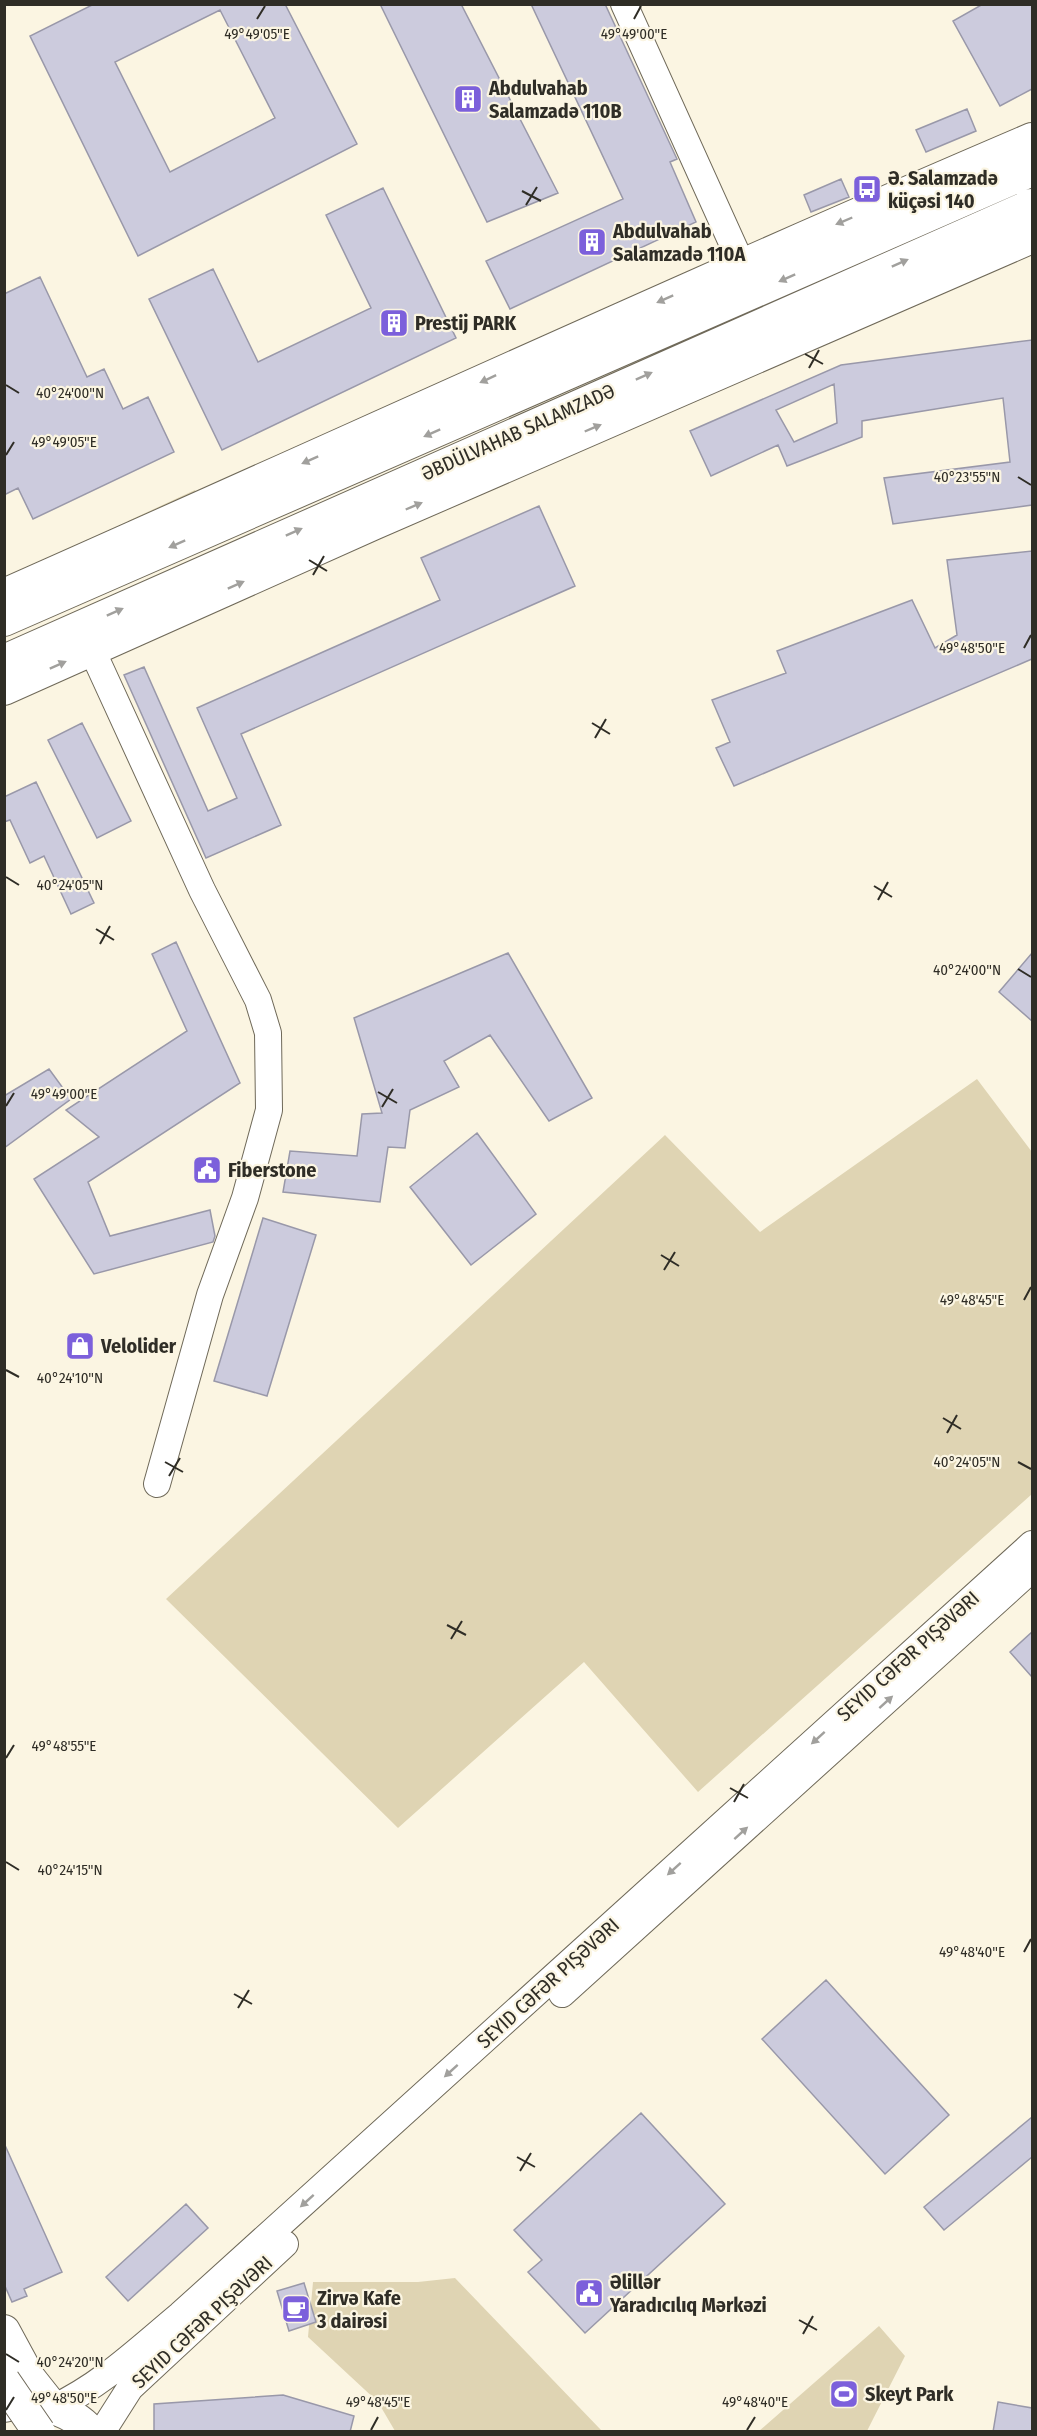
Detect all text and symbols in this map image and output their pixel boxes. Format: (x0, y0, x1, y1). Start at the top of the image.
text: 49°49'05"E (224, 25, 290, 43)
text: 49°49'00"E (601, 25, 667, 43)
place label: Abdulvahab Salamzadə 110B (488, 76, 622, 123)
building icon: Abdulvahab Salamzadə 110B (452, 83, 484, 115)
place label: Ə. Salamzadə küçəsi 140 (888, 166, 998, 213)
bus stop icon: Ə. Salamzadə küçəsi 140 (851, 173, 883, 205)
one-way arrow (835, 216, 853, 226)
place label: Abdulvahab Salamzadə 110A (612, 219, 746, 266)
building icon: Abdulvahab Salamzadə 110A (576, 226, 608, 258)
one-way arrow (891, 258, 909, 268)
one-way arrow (778, 274, 795, 283)
one-way arrow (656, 294, 674, 304)
building icon: Prestij PARK (378, 307, 410, 339)
place label: Prestij PARK (415, 311, 516, 335)
one-way arrow (636, 371, 654, 381)
one-way arrow (478, 374, 496, 384)
street label: ƏBDÜLVAHAB SALAMZADƏ (417, 378, 619, 486)
text: 40°24'00"N (36, 384, 104, 402)
one-way arrow (584, 423, 602, 432)
one-way arrow (423, 428, 441, 438)
text: 49°49'05"E (31, 433, 97, 451)
one-way arrow (302, 456, 319, 465)
text: 40°23'55"N (934, 468, 1000, 486)
one-way arrow (406, 501, 424, 511)
one-way arrow (285, 528, 302, 537)
one-way arrow (168, 540, 185, 549)
one-way arrow (227, 580, 245, 589)
one-way arrow (107, 607, 124, 616)
text: 49°48'50"E (939, 639, 1005, 657)
one-way arrow (49, 660, 67, 669)
text: 40°24'05"N (37, 876, 103, 894)
text: 40°24'00"N (933, 961, 1001, 979)
text: 49°49'00"E (31, 1085, 97, 1103)
public building icon: Fiberstone (191, 1154, 223, 1186)
place label: Fiberstone (228, 1158, 316, 1182)
text: 49°48'45"E (940, 1291, 1004, 1309)
shop icon: Velolider (64, 1330, 96, 1362)
place label: Velolider (100, 1334, 177, 1358)
text: 40°24'10"N (37, 1369, 103, 1387)
text: 40°24'05"N (934, 1453, 1000, 1471)
street label: SEYID CƏFƏR PIŞƏVƏRI (832, 1586, 985, 1727)
one-way arrow (878, 1695, 893, 1709)
one-way arrow (811, 1731, 826, 1744)
text: 49°48'55"E (32, 1737, 96, 1755)
one-way arrow (733, 1827, 748, 1840)
text: 40°24'15"N (37, 1861, 103, 1879)
one-way arrow (666, 1862, 681, 1876)
street label: SEYID CƏFƏR PIŞƏVƏRI (472, 1913, 625, 2054)
text: 49°48'40"E (939, 1943, 1005, 1961)
one-way arrow (444, 2064, 459, 2077)
one-way arrow (299, 2194, 314, 2208)
street label: SEYID CƏFƏR PIŞƏVƏRI (127, 2251, 278, 2394)
place label: Əlillər Yaradıcılıq Mərkəzi (609, 2270, 767, 2317)
public building icon: Əlillər Yaradıcılıq Mərkəzi (573, 2277, 605, 2309)
place label: Zirvə Kafe 3 dairəsi (316, 2286, 401, 2333)
cafe icon: Zirvə Kafe 3 dairəsi (280, 2293, 312, 2325)
text: 40°24'20"N (36, 2353, 104, 2371)
sports icon: Skeyt Park (828, 2378, 860, 2410)
place label: Skeyt Park (865, 2382, 954, 2406)
text: 49°48'50"E (31, 2389, 97, 2407)
text: 49°48'45"E (346, 2393, 410, 2411)
text: 49°48'40"E (722, 2393, 788, 2411)

